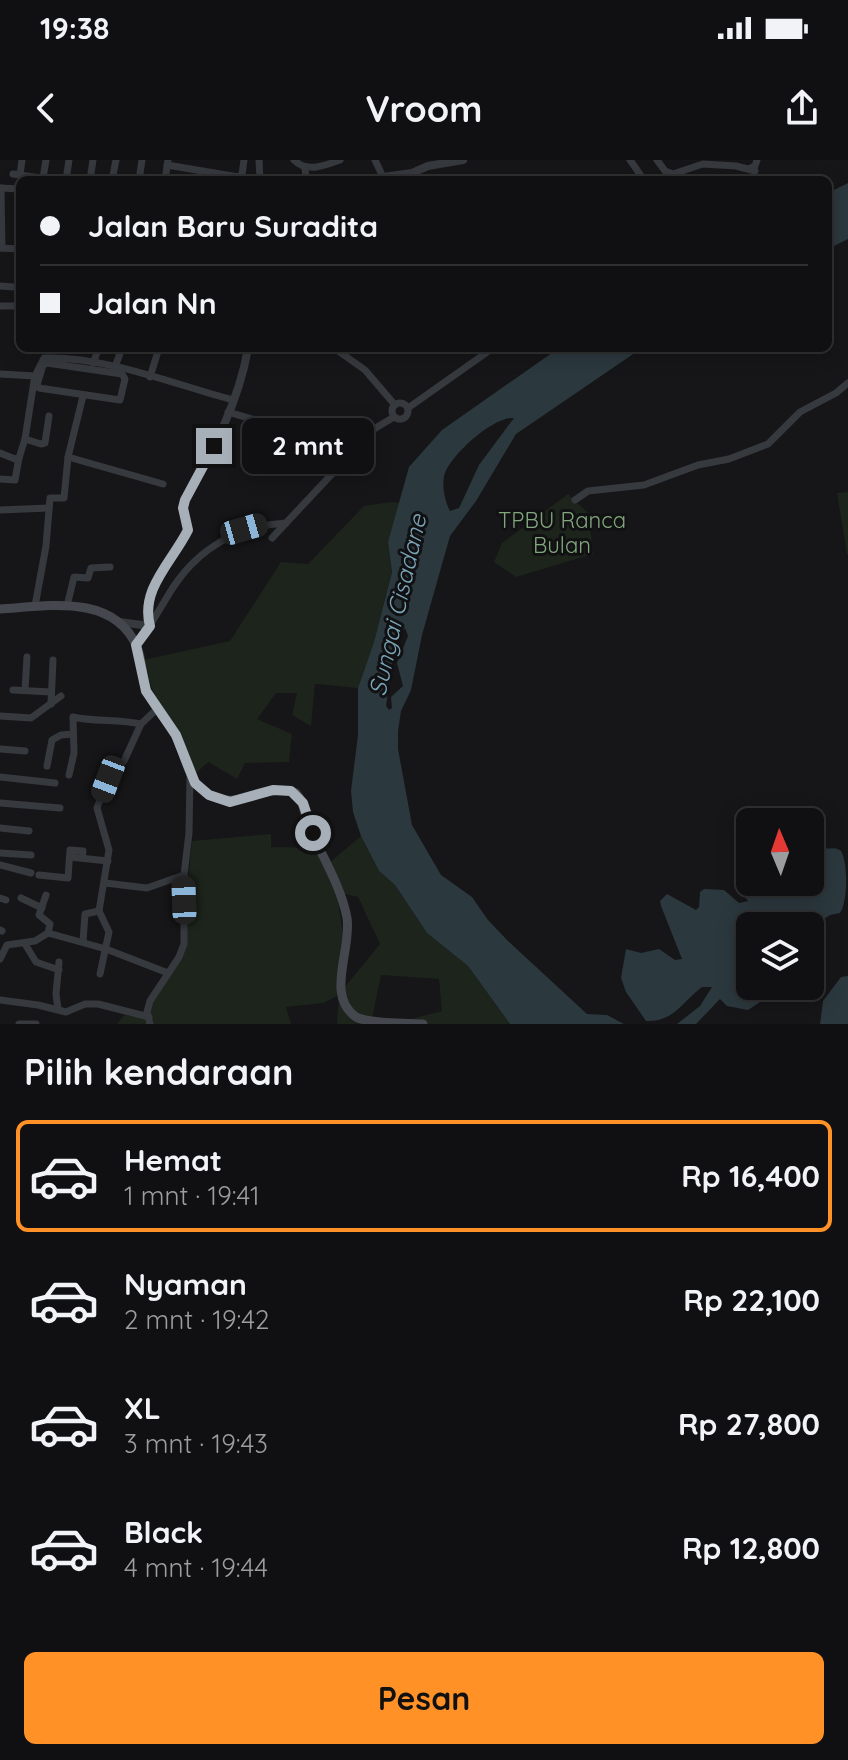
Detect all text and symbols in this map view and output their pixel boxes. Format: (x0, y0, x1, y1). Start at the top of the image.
text: 19:38 (40, 9, 109, 47)
icon: back (24, 86, 68, 130)
text: Vroom (366, 86, 482, 131)
icon: share (780, 86, 824, 130)
text: Jalan Baru Suradita (88, 207, 378, 245)
text: Jalan Nn (88, 284, 217, 322)
callout: 2 mnt (242, 418, 374, 474)
route end (196, 428, 232, 464)
text: 2 mnt (272, 429, 344, 462)
park label: TPBU Ranca Bulan (498, 506, 626, 559)
water label: Sungai Cisadane (362, 510, 433, 699)
car (218, 511, 270, 547)
car (88, 752, 128, 806)
north arrow (736, 808, 824, 896)
map controls (736, 808, 824, 1000)
route start (295, 815, 331, 851)
car (171, 876, 197, 924)
button: layers (736, 912, 824, 1000)
text: Pilih kendaraan (24, 1049, 293, 1094)
icon: car (28, 1140, 100, 1212)
text: Hemat (124, 1141, 222, 1179)
text: Rp 16,400 (681, 1157, 820, 1195)
text: 1 mnt · 19:41 (124, 1179, 260, 1212)
icon: car (28, 1264, 100, 1336)
text: Nyaman (124, 1265, 247, 1303)
text: Rp 22,100 (683, 1281, 820, 1319)
text: 2 mnt · 19:42 (124, 1303, 269, 1336)
icon: car (28, 1388, 100, 1460)
text: XL (124, 1389, 161, 1427)
text: Rp 27,800 (678, 1405, 820, 1443)
text: 3 mnt · 19:43 (124, 1427, 268, 1460)
icon: car (28, 1512, 100, 1584)
text: Black (124, 1513, 203, 1551)
text: Rp 12,800 (682, 1529, 820, 1567)
text: 4 mnt · 19:44 (124, 1551, 268, 1584)
button: Pesan (24, 1652, 824, 1744)

